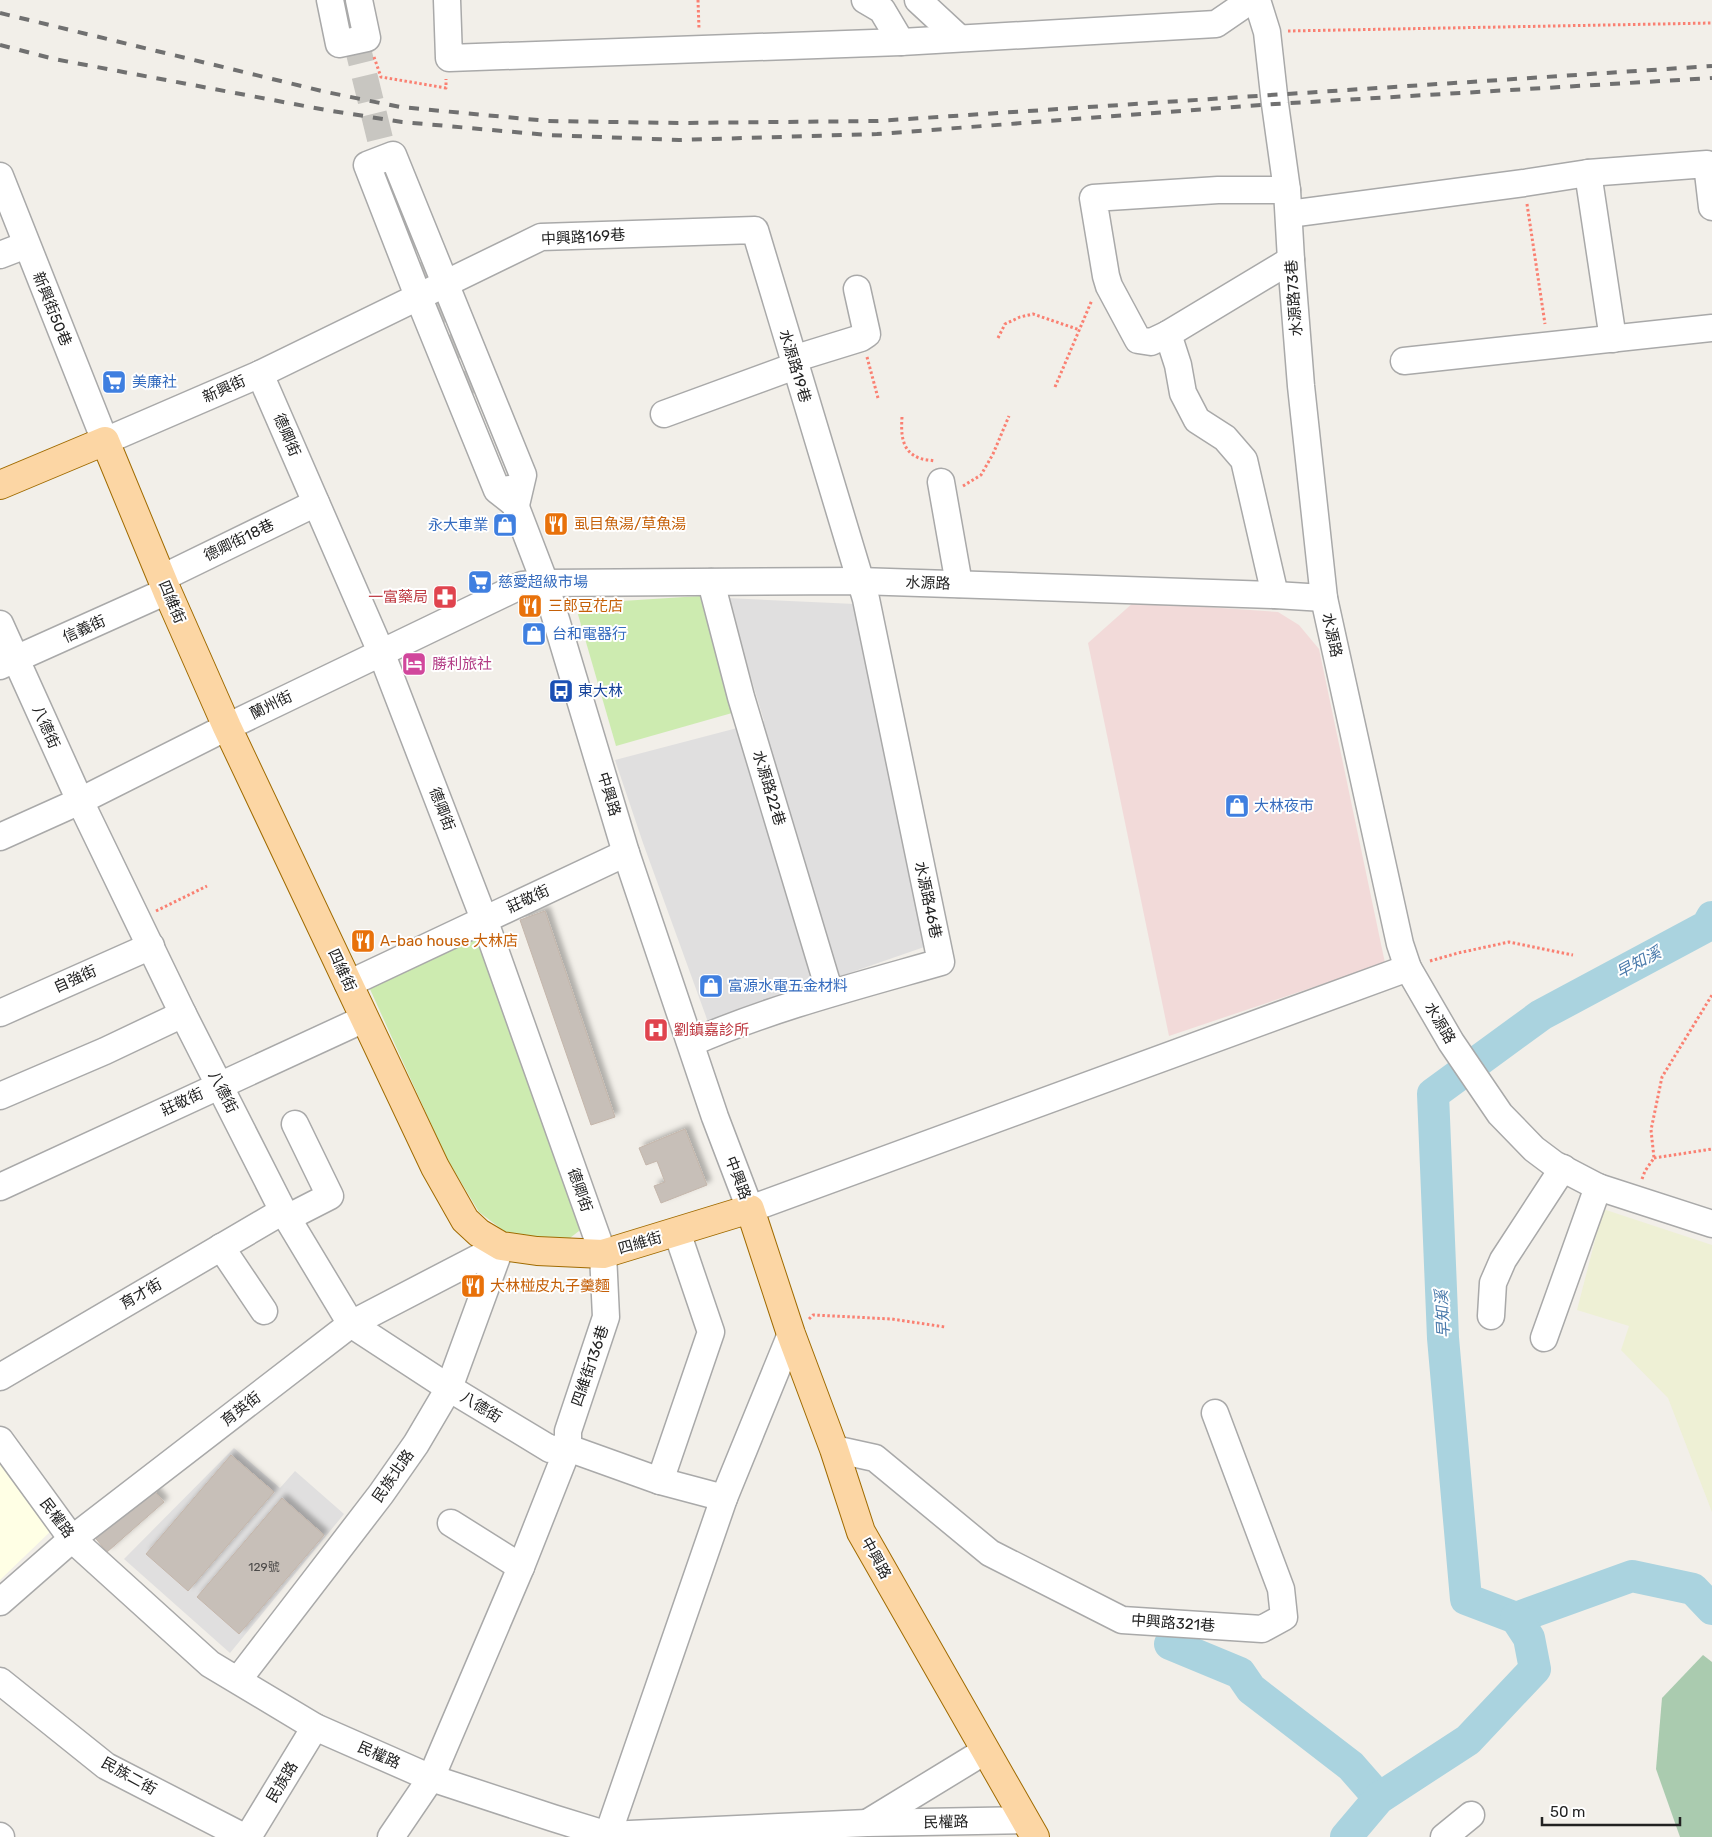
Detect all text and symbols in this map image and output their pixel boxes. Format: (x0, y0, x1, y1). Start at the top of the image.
street label: 中興路169巷 (540, 226, 626, 248)
street label: 水源路73巷 (1282, 259, 1306, 337)
street label: 新興街50巷 (29, 269, 75, 349)
street label: 水源路19巷 (775, 327, 815, 405)
supermarket icon: 美廉社 (101, 369, 127, 395)
street label: 新興街 (200, 372, 248, 406)
place label: 美廉社 (132, 373, 177, 391)
street label: 德卿街 (270, 411, 304, 459)
restaurant icon: 虱目魚湯/草魚湯 (543, 511, 569, 537)
shop icon: 永大車業 (492, 512, 518, 538)
street label: 德卿街18巷 (201, 515, 277, 565)
place label: 虱目魚湯/草魚湯 (574, 515, 686, 533)
place label: 永大車業 (428, 516, 488, 534)
supermarket icon: 慈愛超級市場 (467, 569, 493, 595)
place label: 慈愛超級市場 (498, 573, 588, 591)
street label: 水源路 (905, 573, 951, 593)
street label: 四維街 (155, 578, 189, 626)
pharmacy icon: 一富藥局 (432, 584, 458, 610)
place label: 一富藥局 (368, 588, 428, 606)
restaurant icon: 三郎豆花店 (517, 593, 543, 619)
place label: 三郎豆花店 (548, 597, 623, 615)
street label: 水源路 (1319, 611, 1345, 659)
street label: 信義街 (60, 612, 108, 646)
shop icon: 台和電器行 (521, 621, 547, 647)
place label: 台和電器行 (552, 625, 627, 643)
hotel icon: 勝利旅社 (401, 651, 427, 677)
place label: 勝利旅社 (432, 655, 492, 673)
bus stop icon: 東大林 (548, 678, 574, 704)
place label: 東大林 (578, 682, 623, 700)
street label: 蘭州街 (247, 687, 295, 723)
street label: 八德街 (29, 703, 63, 751)
street label: 水源路22巷 (749, 748, 789, 828)
street label: 中興路 (594, 770, 624, 818)
street label: 德卿街 (426, 785, 458, 833)
shop icon: 大林夜市 (1224, 793, 1250, 819)
place label: 大林夜市 (1254, 797, 1314, 815)
street label: 水源路46巷 (911, 860, 945, 940)
street label: 莊敬街 (504, 881, 552, 917)
restaurant icon: A-bao house 大林店 (350, 928, 376, 954)
place label: A-bao house 大林店 (380, 932, 518, 950)
water label: 早知溪 (1613, 942, 1666, 982)
street label: 四維街 (324, 946, 360, 994)
street label: 自強街 (51, 962, 99, 996)
shop icon: 富源水電五金材料 (698, 973, 724, 999)
place label: 富源水電五金材料 (728, 977, 848, 995)
street label: 水源路 (1421, 999, 1459, 1047)
hospital icon: 劉鎮嘉診所 (643, 1017, 669, 1043)
place label: 劉鎮嘉診所 (674, 1021, 749, 1039)
street label: 八德街 (205, 1068, 241, 1116)
street label: 莊敬街 (158, 1084, 206, 1120)
street label: 中興路 (722, 1154, 754, 1202)
street label: 德卿街 (564, 1166, 596, 1214)
street label: 四維街 (616, 1228, 664, 1258)
restaurant icon: 大林椪皮丸子羹麵 (460, 1273, 486, 1299)
street label: 育才街 (117, 1275, 165, 1313)
place label: 大林椪皮丸子羹麵 (490, 1277, 610, 1295)
water label: 早知溪 (1432, 1288, 1453, 1338)
street label: 四維街136巷 (568, 1323, 612, 1409)
street label: 育英街 (218, 1388, 264, 1430)
street label: 八德街 (457, 1388, 505, 1426)
street label: 民族北路 (368, 1446, 418, 1506)
street label: 民權路 (36, 1495, 78, 1541)
street label: 中興路 (857, 1534, 895, 1582)
house number: 129號 (248, 1560, 280, 1574)
street label: 中興路321巷 (1130, 1611, 1216, 1635)
street label: 民權路 (355, 1738, 403, 1772)
street label: 民族二街 (98, 1754, 160, 1798)
street label: 民族路 (263, 1758, 301, 1806)
scale bar (1542, 1794, 1680, 1826)
text: 50 m (1550, 1803, 1585, 1821)
street label: 民權路 (923, 1813, 969, 1831)

